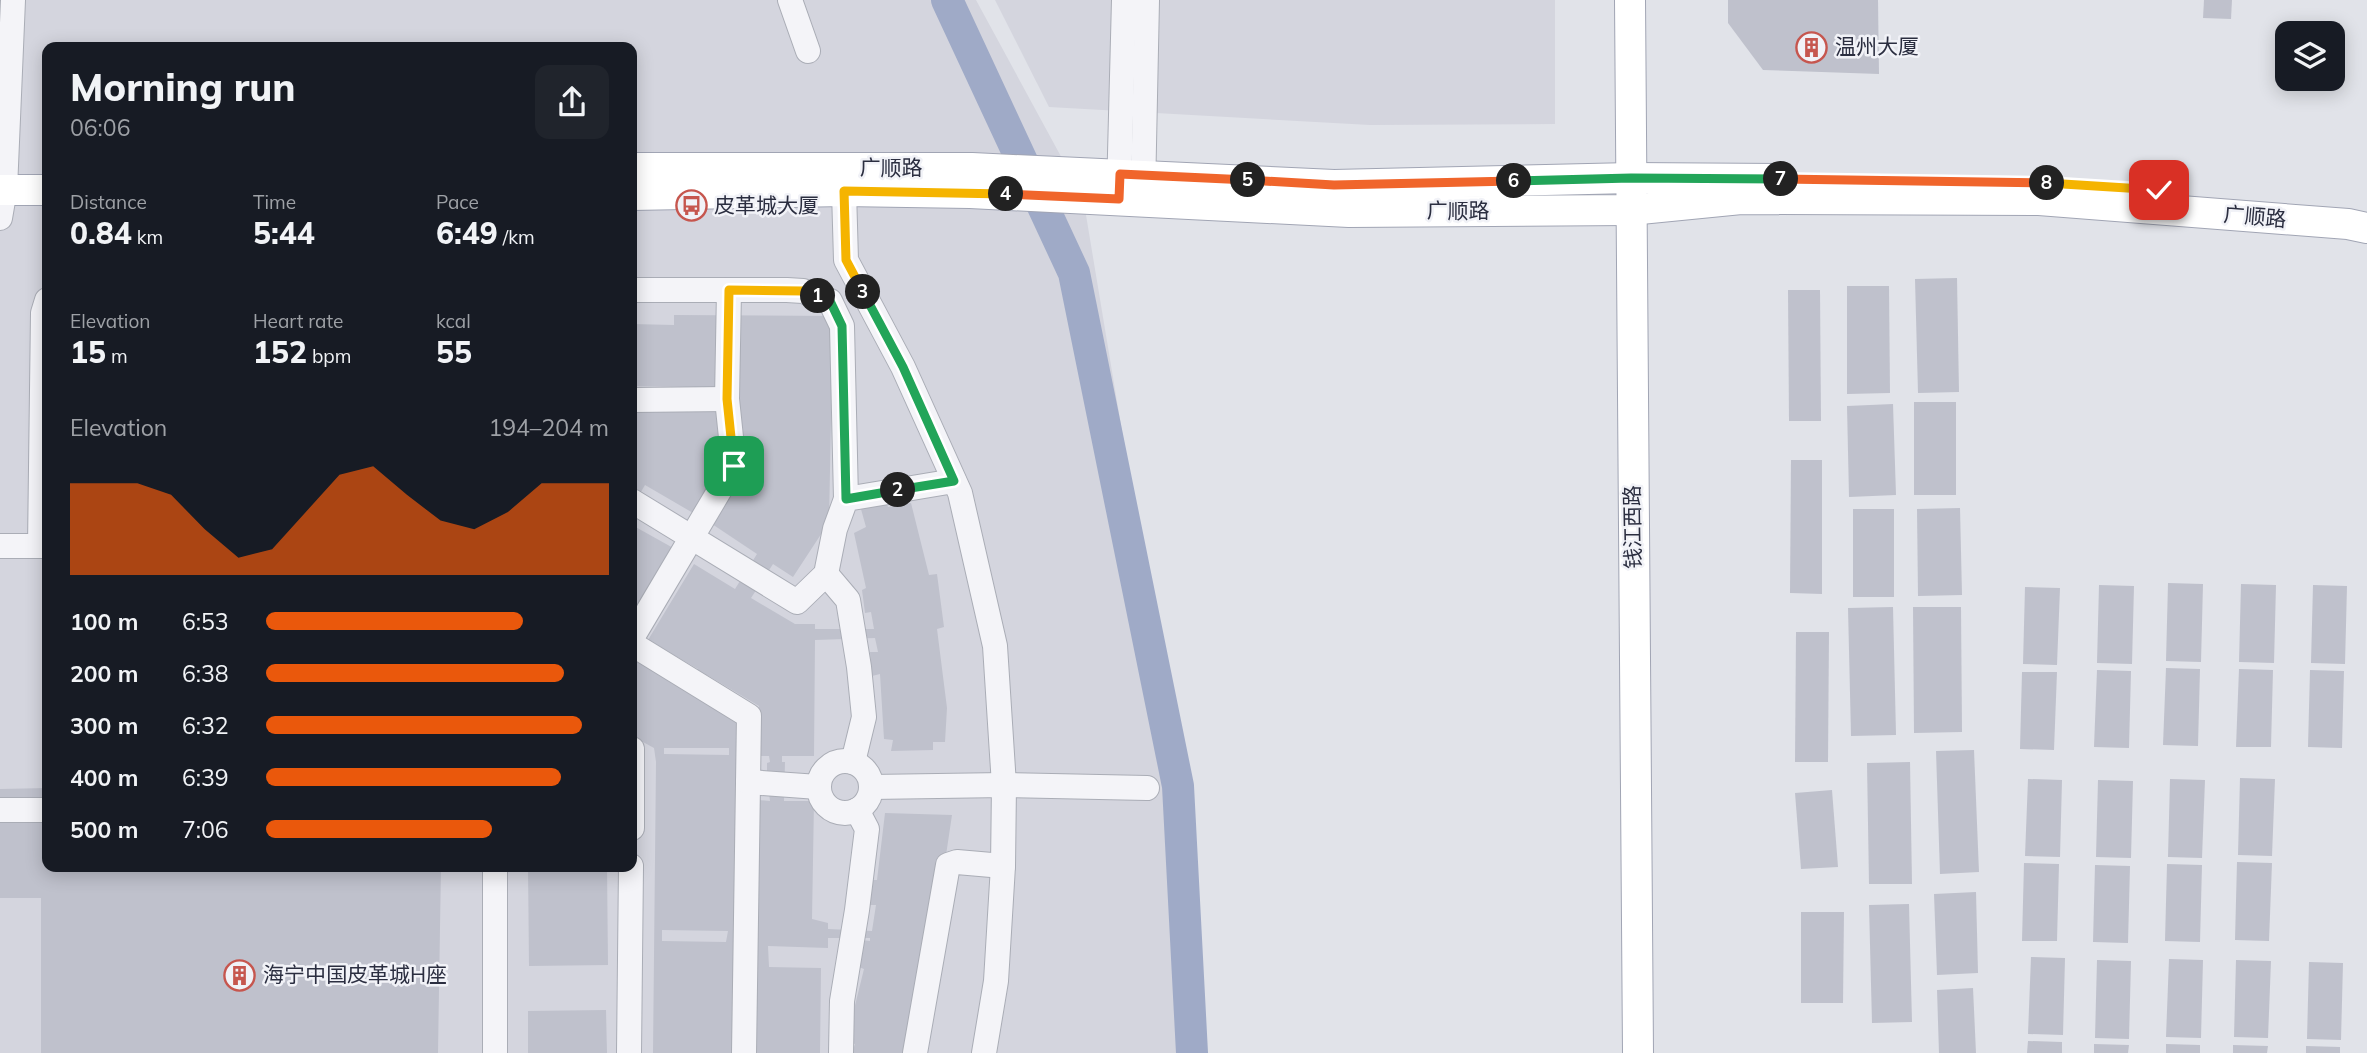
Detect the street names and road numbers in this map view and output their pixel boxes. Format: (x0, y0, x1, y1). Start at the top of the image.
street label: 广顺路 (860, 154, 923, 180)
street label: 广顺路 (1427, 197, 1490, 223)
street label: 广顺路 (2223, 200, 2288, 232)
street label: 钱江西路 (1618, 485, 1646, 569)

